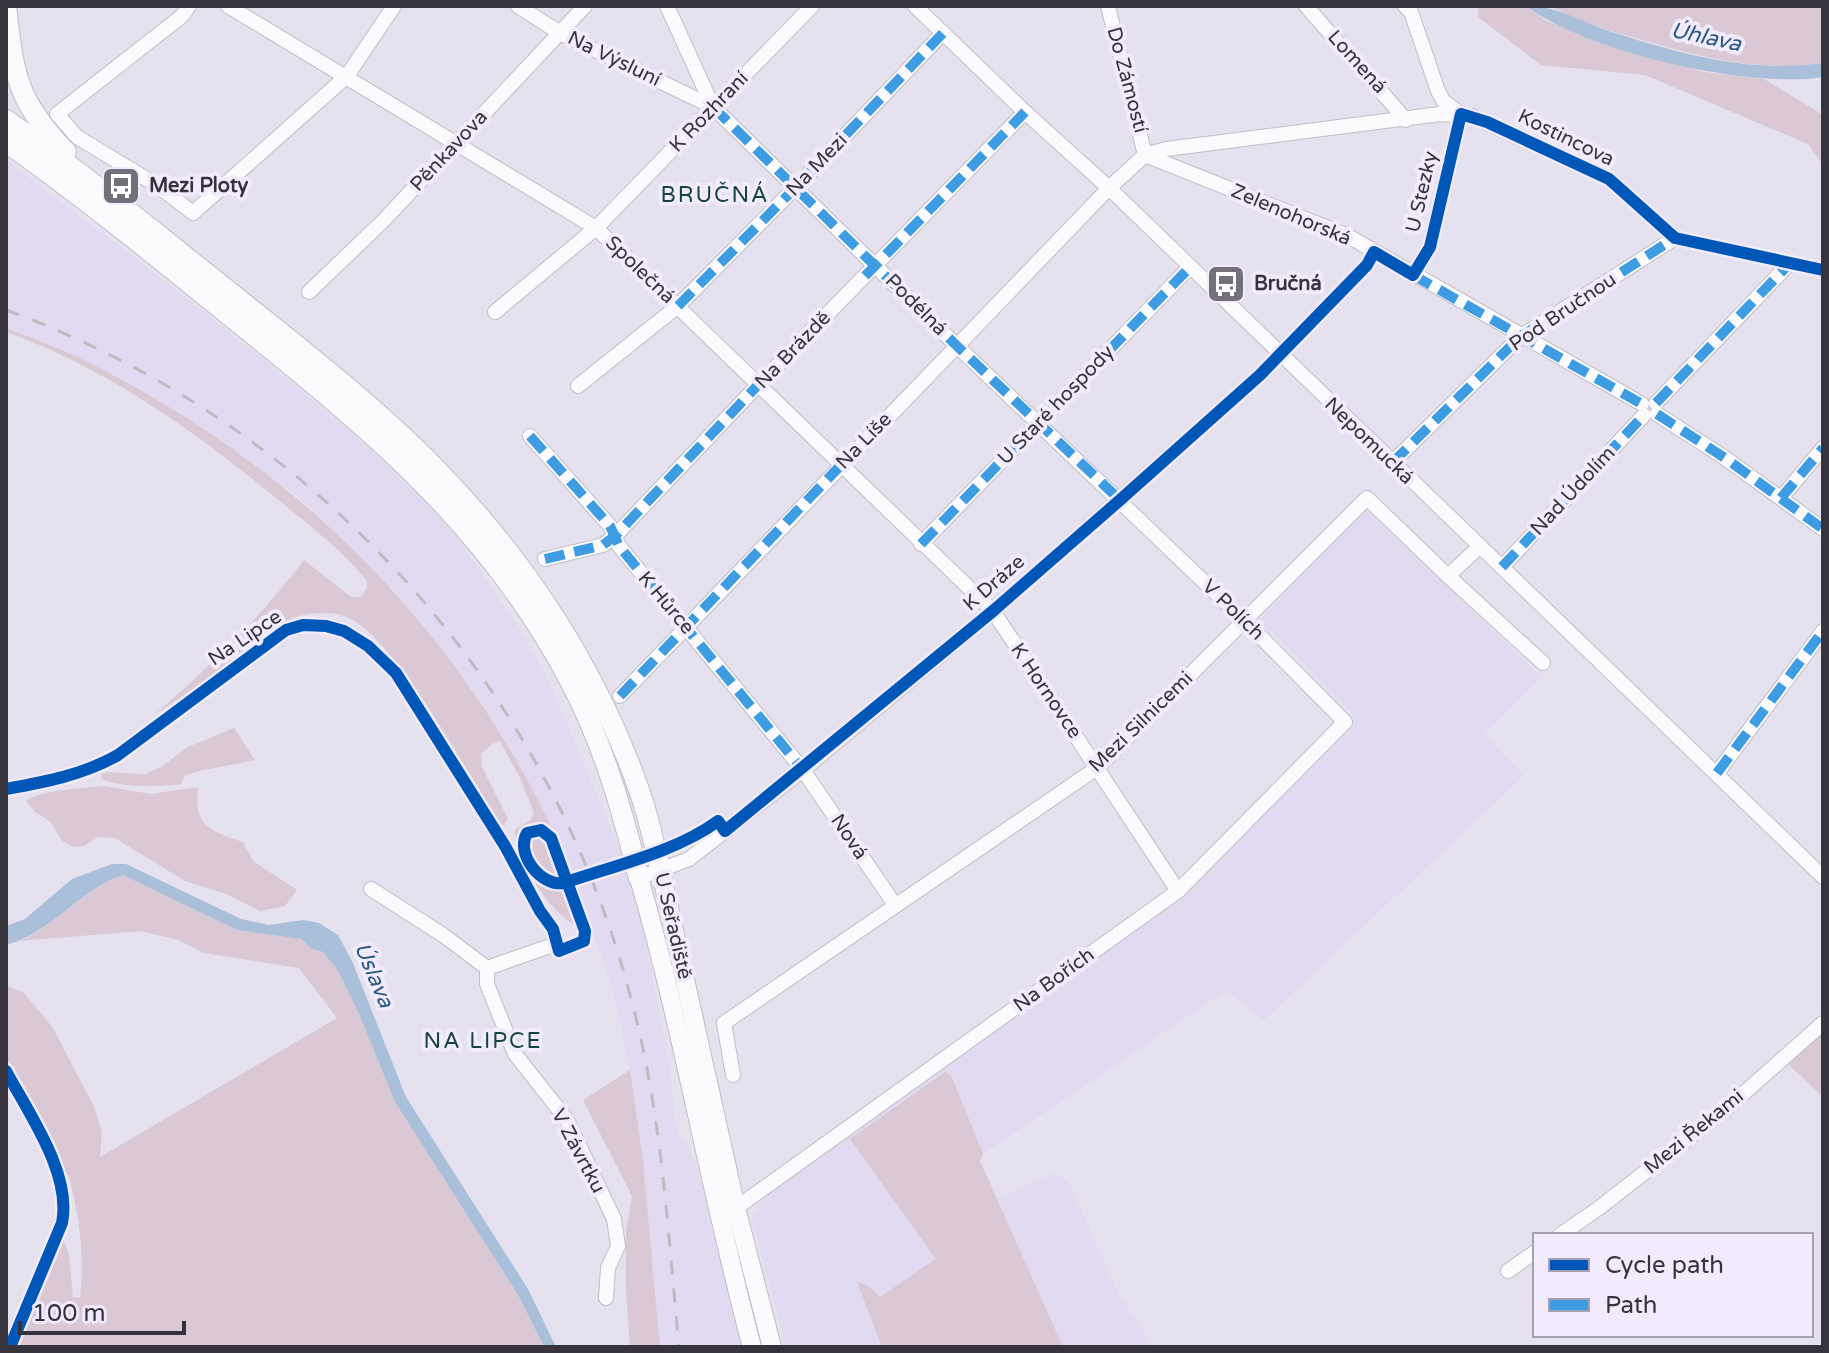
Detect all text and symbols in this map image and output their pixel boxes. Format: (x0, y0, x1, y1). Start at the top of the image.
water label: Úhlava (1668, 17, 1744, 57)
street label: Do Zámostí (1101, 24, 1153, 136)
street label: Lomená (1322, 25, 1392, 99)
street label: Na Výsluní (564, 26, 665, 92)
street label: K Rozhraní (665, 67, 753, 157)
street label: Kostincova (1514, 104, 1618, 172)
street label: Pěnkavova (405, 105, 493, 197)
street label: Na Mezi (781, 129, 853, 201)
street label: U Stezky (1401, 149, 1443, 235)
bus stop icon: Mezi Ploty (100, 165, 142, 207)
place label: Mezi Ploty (149, 174, 248, 198)
street label: Zelenohorská (1227, 179, 1355, 251)
district label: BRUČNÁ (661, 181, 769, 208)
street label: Společná (600, 231, 680, 309)
bus stop icon: Bručná (1205, 263, 1247, 305)
street label: Pod Bručnou (1505, 267, 1621, 357)
street label: Podélná (880, 269, 952, 341)
place label: Bručná (1254, 272, 1322, 296)
street label: Na Brázdě (750, 306, 836, 394)
street label: U Staré hospody (993, 340, 1119, 470)
street label: Nepomucká (1319, 392, 1419, 490)
street label: Na Líše (831, 408, 897, 474)
street label: Nad Údolím (1525, 441, 1620, 541)
street label: K Dráze (958, 550, 1030, 616)
street label: K Hůrce (633, 567, 699, 639)
street label: V Polích (1197, 575, 1269, 645)
street label: Na Lipce (204, 605, 286, 671)
street label: K Hornovce (1005, 639, 1087, 743)
street label: Mezi Silnicemi (1084, 666, 1198, 778)
street label: Nová (825, 810, 873, 864)
street label: U Seřadiště (649, 870, 697, 982)
water label: Úslava (349, 938, 400, 1012)
street label: Na Bořích (1009, 943, 1099, 1017)
district label: NA LIPCE (424, 1028, 542, 1054)
street label: Mezi Řekami (1639, 1084, 1749, 1180)
street label: V Závrtku (546, 1105, 610, 1197)
legend (1533, 1233, 1813, 1337)
text: Cycle path (1605, 1251, 1724, 1280)
scale bar (20, 1285, 184, 1335)
text: Path (1605, 1291, 1658, 1320)
text: 100 m (32, 1299, 106, 1328)

